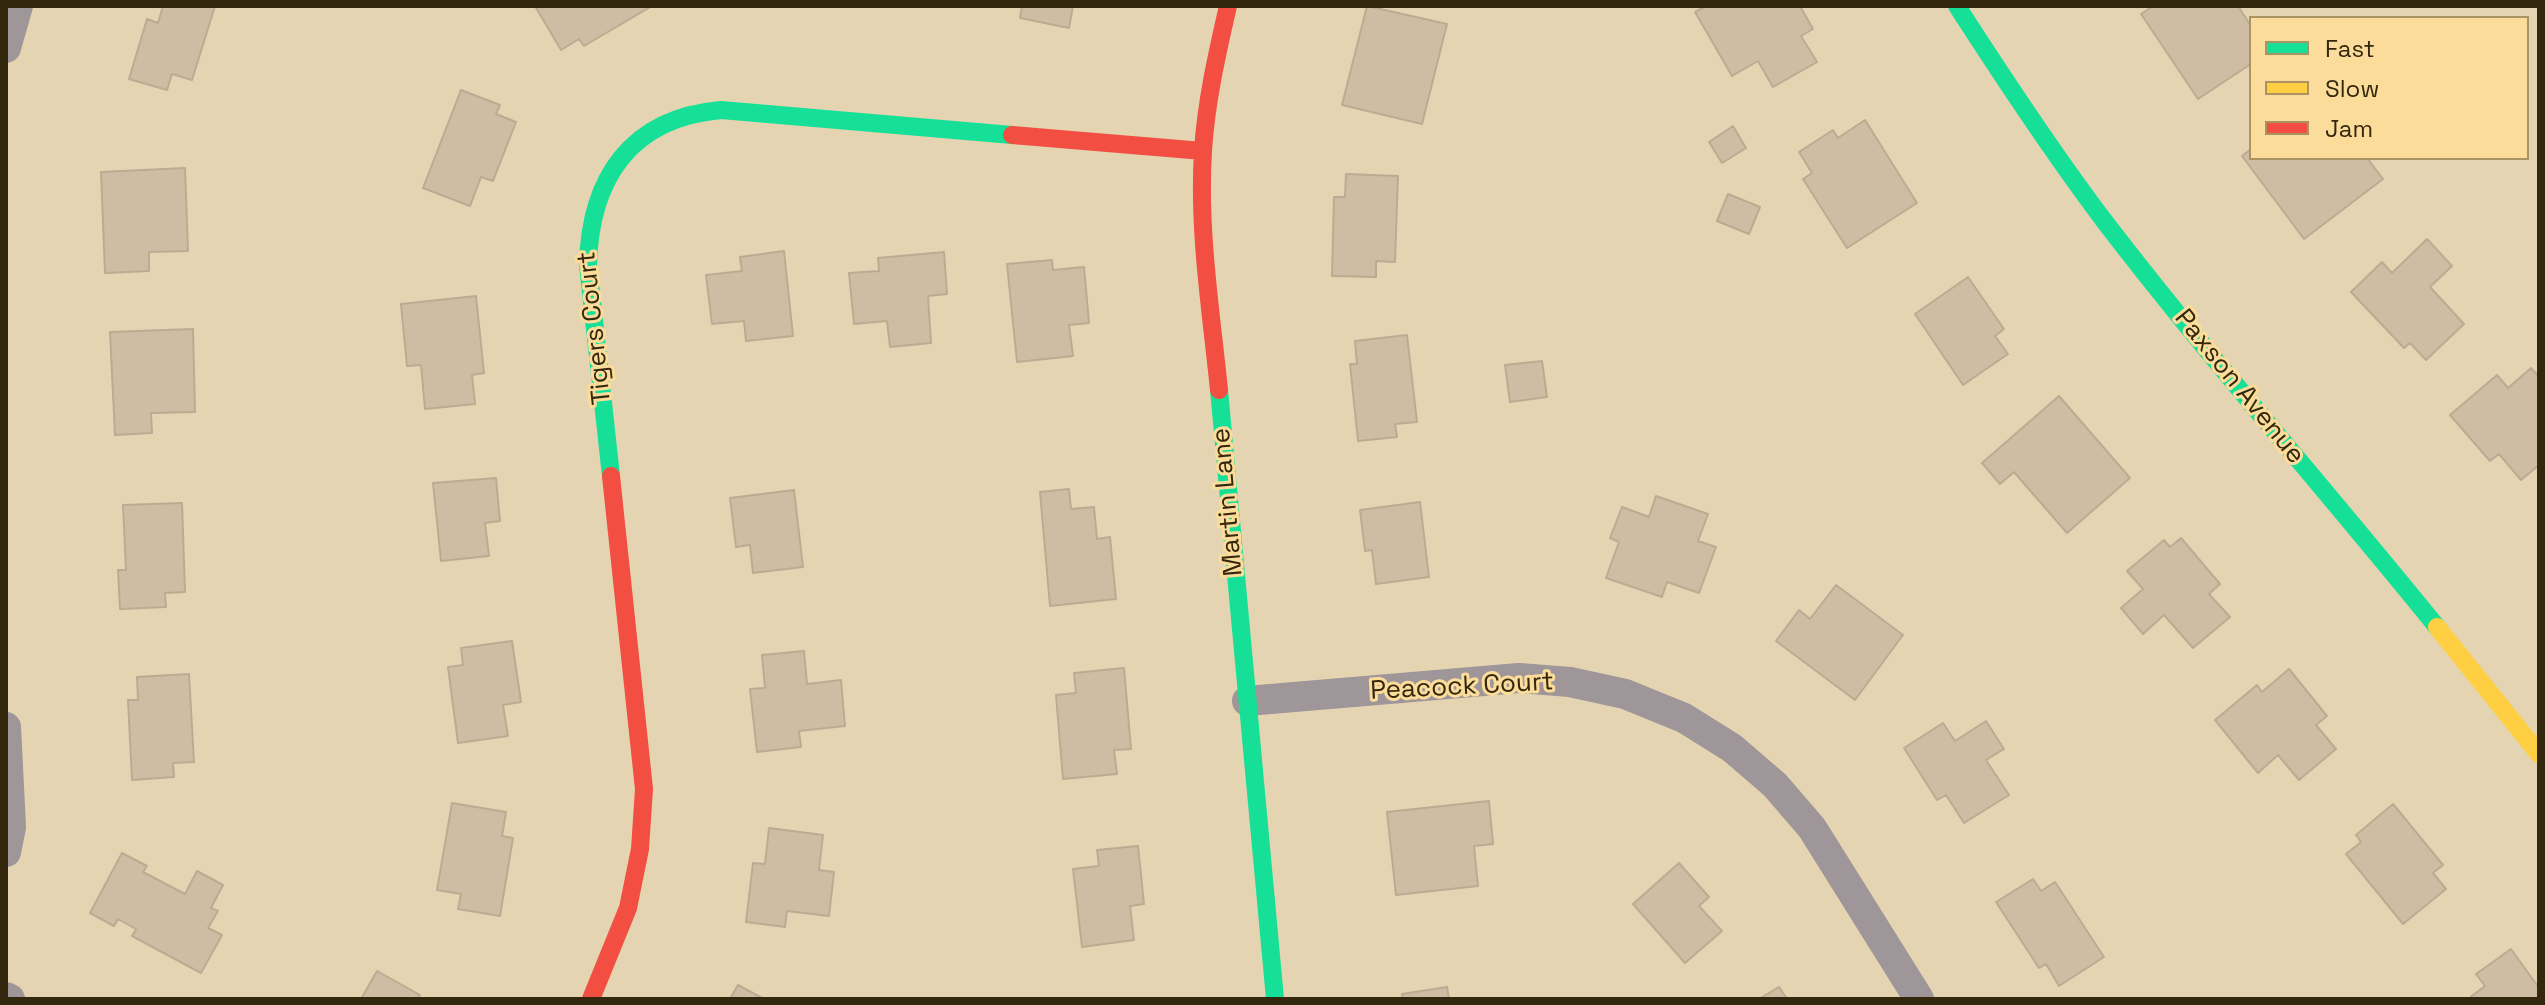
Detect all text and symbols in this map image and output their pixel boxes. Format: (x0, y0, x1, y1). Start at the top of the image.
legend (2249, 16, 2529, 160)
text: Fast (2325, 33, 2375, 64)
text: Slow (2325, 73, 2379, 104)
text: Jam (2325, 113, 2373, 144)
street label: Tigers Court (571, 250, 619, 406)
street label: Paxson Avenue (2167, 304, 2311, 470)
street label: Martin Lane (1206, 427, 1250, 577)
street label: Peacock Court (1370, 667, 1554, 707)

